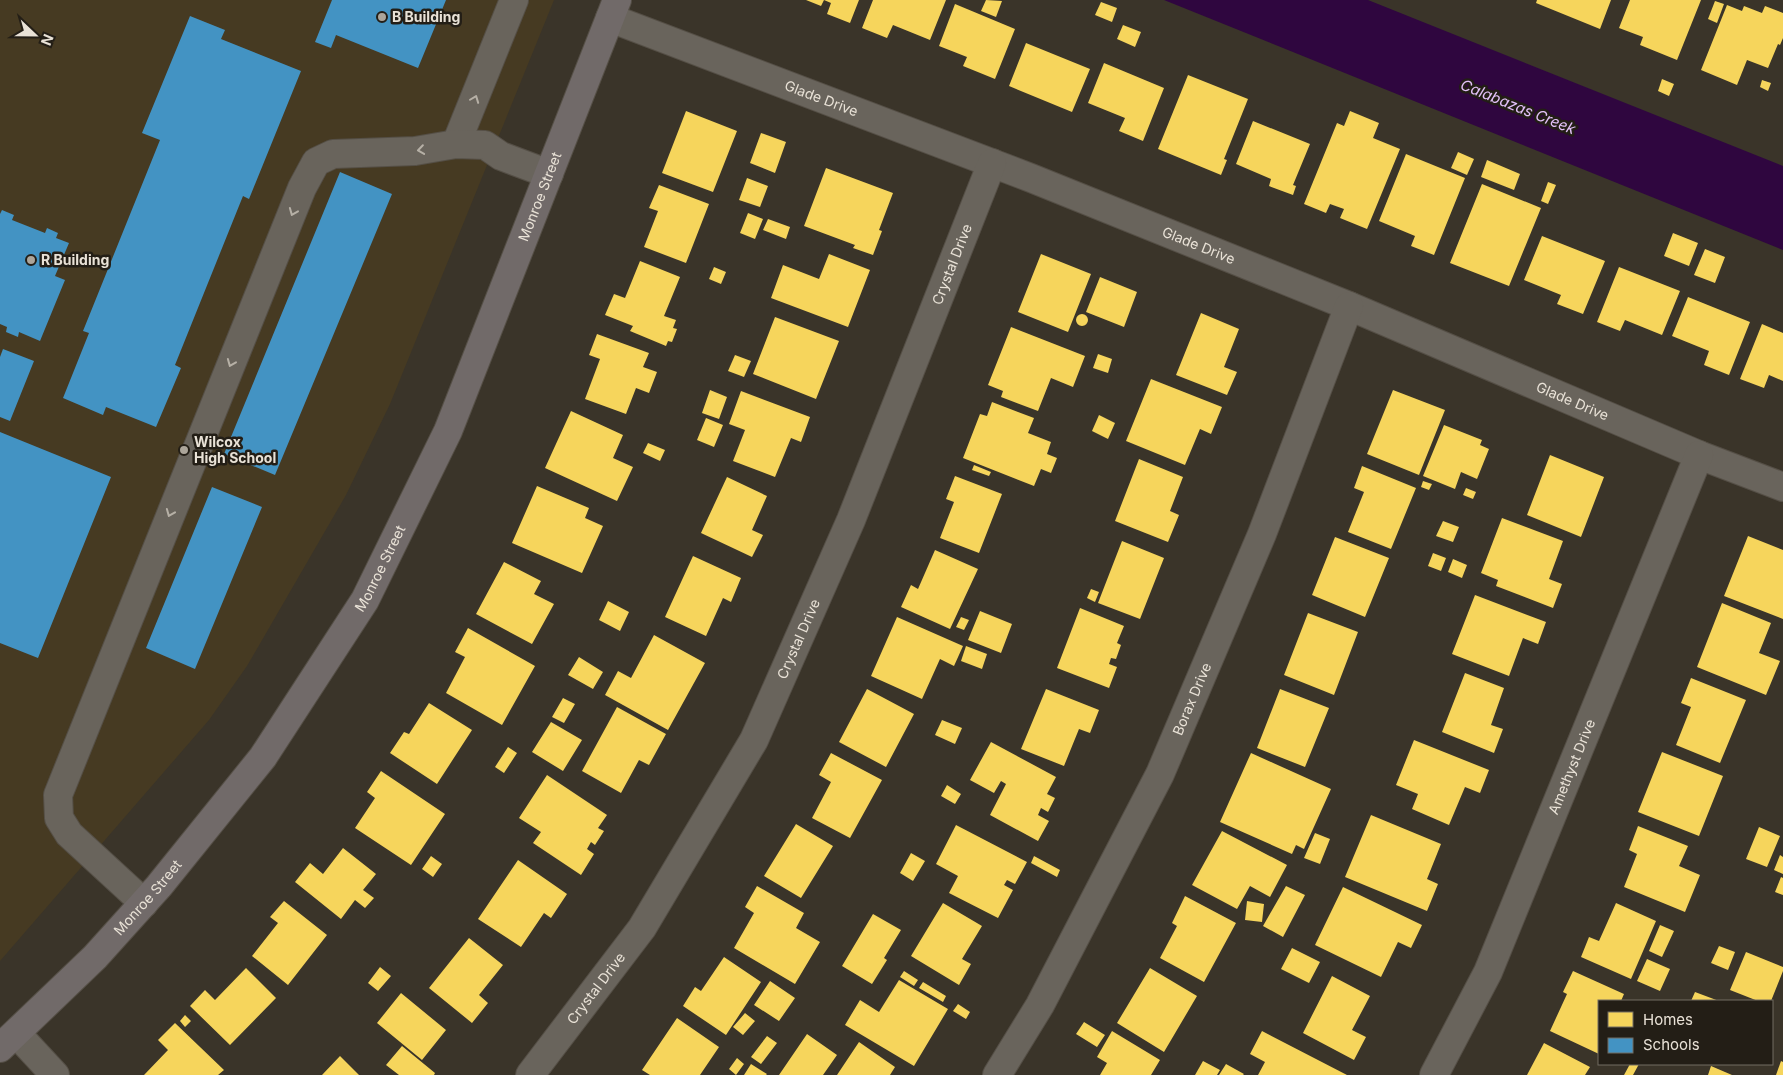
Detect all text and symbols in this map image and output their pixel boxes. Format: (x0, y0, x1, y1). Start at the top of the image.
place label: B Building (392, 8, 460, 25)
north arrow (10, 10, 60, 60)
marker: B Building (376, 11, 388, 23)
text: N (38, 32, 57, 48)
water label: Calabazas Creek (1458, 75, 1579, 139)
street label: Glade Drive (782, 76, 861, 119)
one-way arrow (469, 95, 479, 104)
one-way arrow (417, 144, 426, 154)
street label: Monroe Street (514, 149, 565, 244)
one-way arrow (288, 207, 299, 216)
street label: Crystal Drive (928, 221, 975, 307)
street label: Glade Drive (1160, 223, 1238, 267)
place label: R Building (41, 251, 109, 268)
marker: R Building (25, 254, 37, 266)
one-way arrow (227, 358, 237, 366)
street label: Glade Drive (1534, 378, 1611, 424)
place label: Wilcox High School (194, 433, 276, 466)
marker: Wilcox High School (178, 444, 190, 456)
one-way arrow (166, 508, 177, 517)
street label: Monroe Street (351, 522, 409, 615)
street label: Crystal Drive (773, 596, 823, 681)
street label: Borax Drive (1169, 660, 1214, 738)
street label: Amethyst Drive (1544, 716, 1598, 817)
street label: Monroe Street (110, 856, 185, 938)
street label: Crystal Drive (563, 949, 628, 1027)
legend (1598, 1000, 1773, 1065)
text: Homes (1643, 1010, 1693, 1029)
text: Schools (1643, 1035, 1700, 1054)

